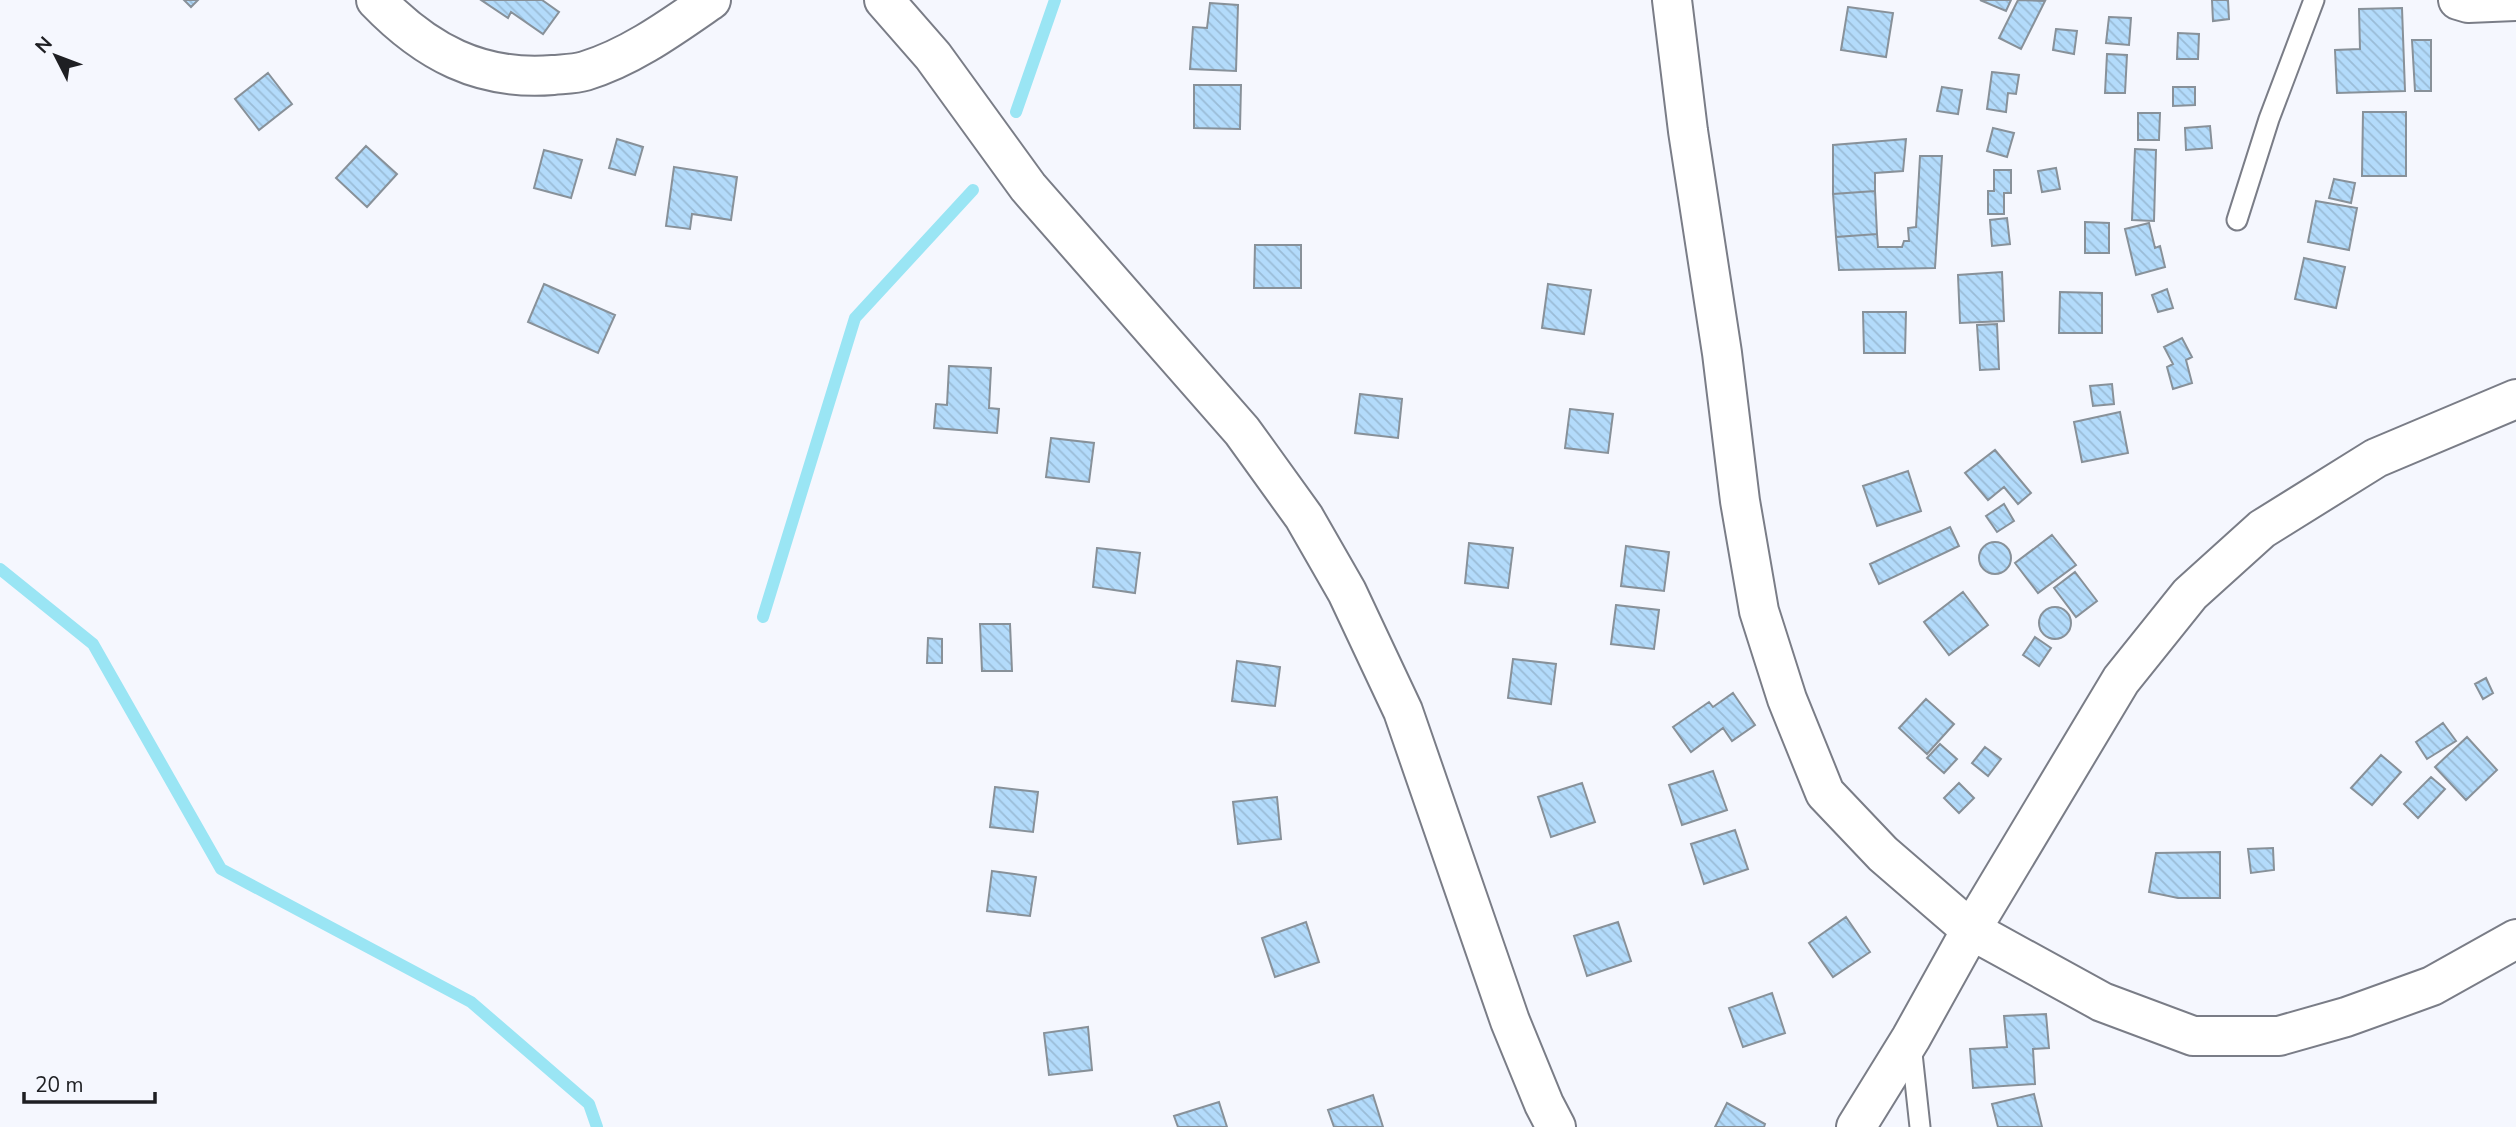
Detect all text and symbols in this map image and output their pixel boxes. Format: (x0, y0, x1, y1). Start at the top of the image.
north arrow (21, 21, 91, 91)
text: N (30, 31, 59, 59)
scale bar (24, 1060, 156, 1104)
text: 20 m (35, 1071, 84, 1099)

